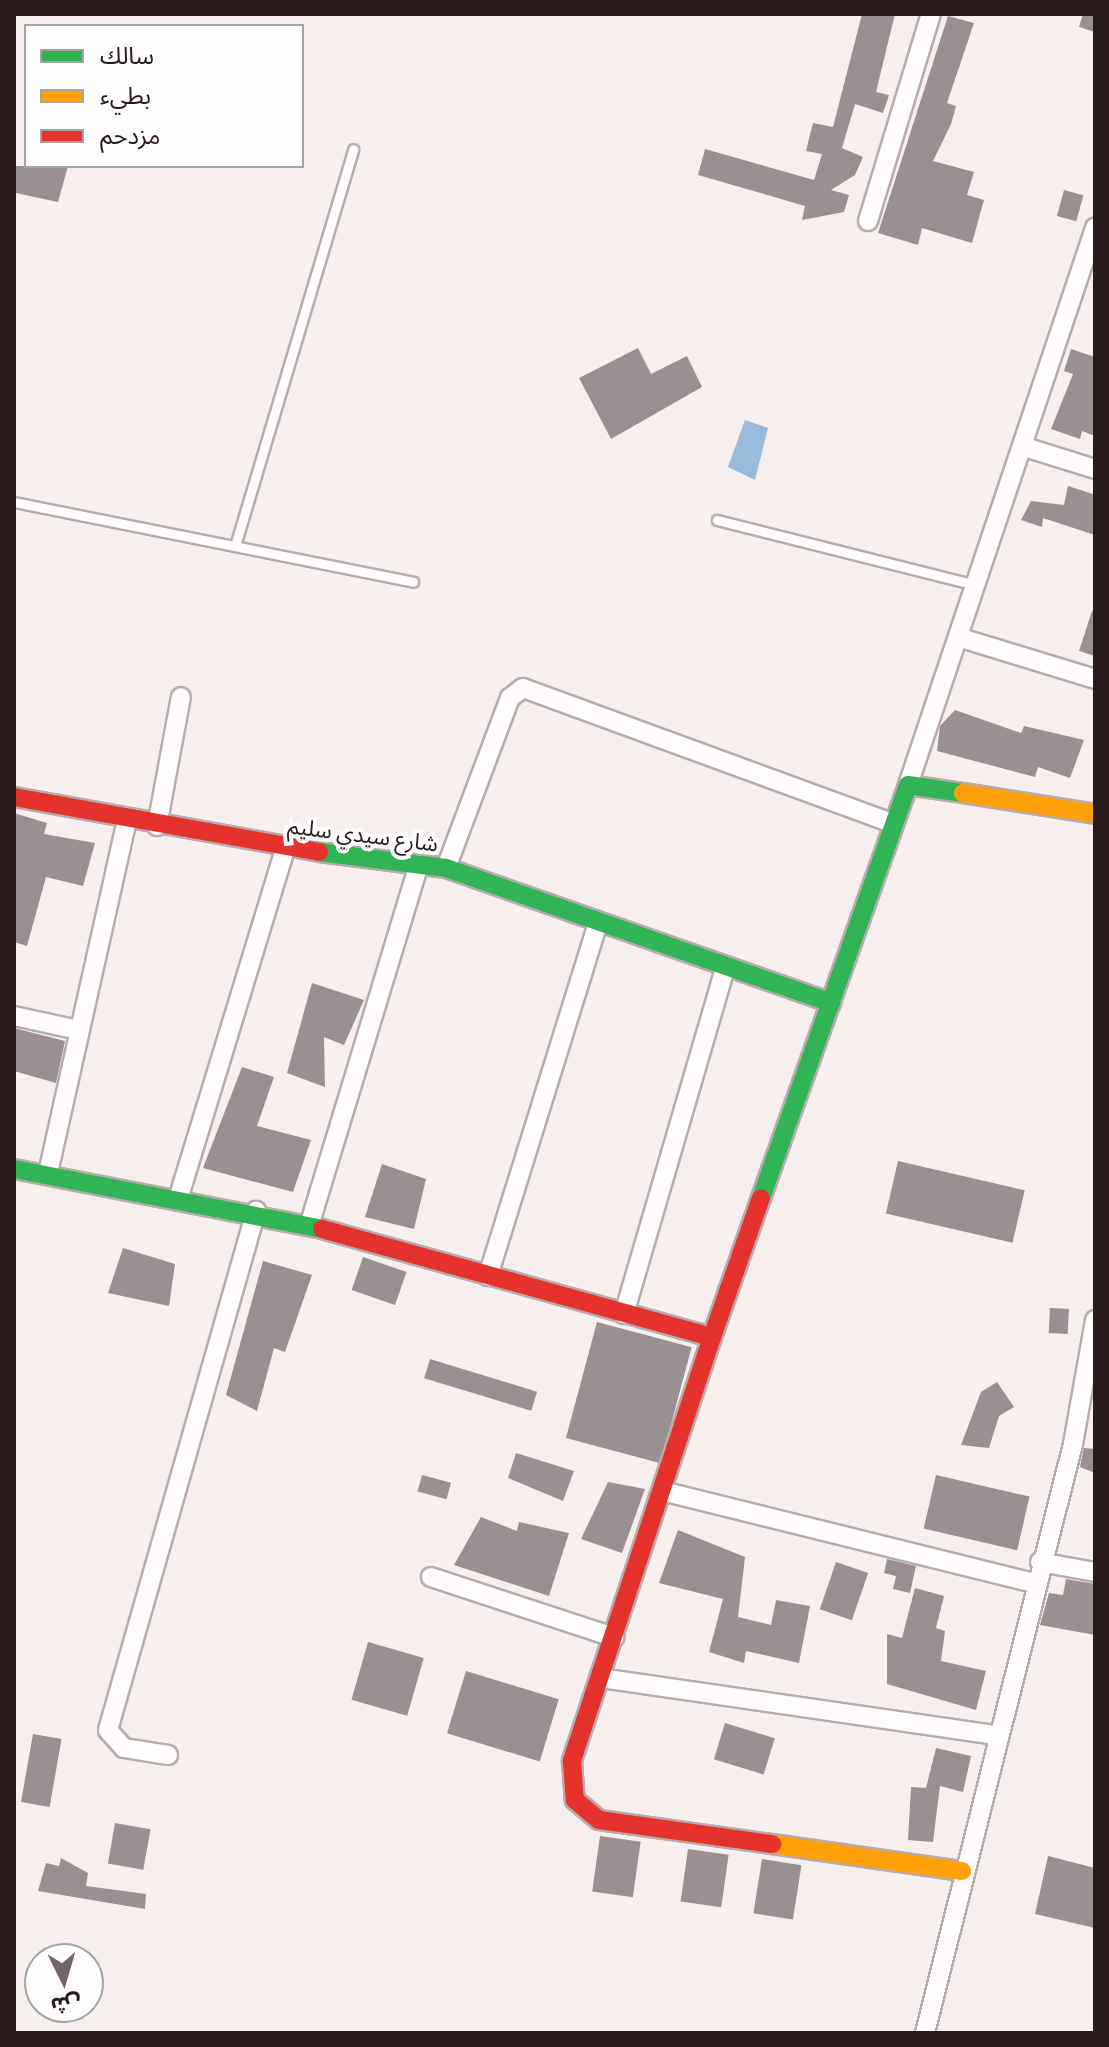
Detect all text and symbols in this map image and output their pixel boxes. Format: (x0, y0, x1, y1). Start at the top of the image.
legend (24, 24, 304, 168)
text: سالك (100, 42, 154, 69)
text: بطيء (100, 82, 151, 109)
text: مزدحم (100, 122, 160, 149)
street label: شارع سيدي سليم (286, 812, 440, 856)
north arrow (24, 1943, 104, 2023)
text: ش (50, 1992, 82, 2019)

